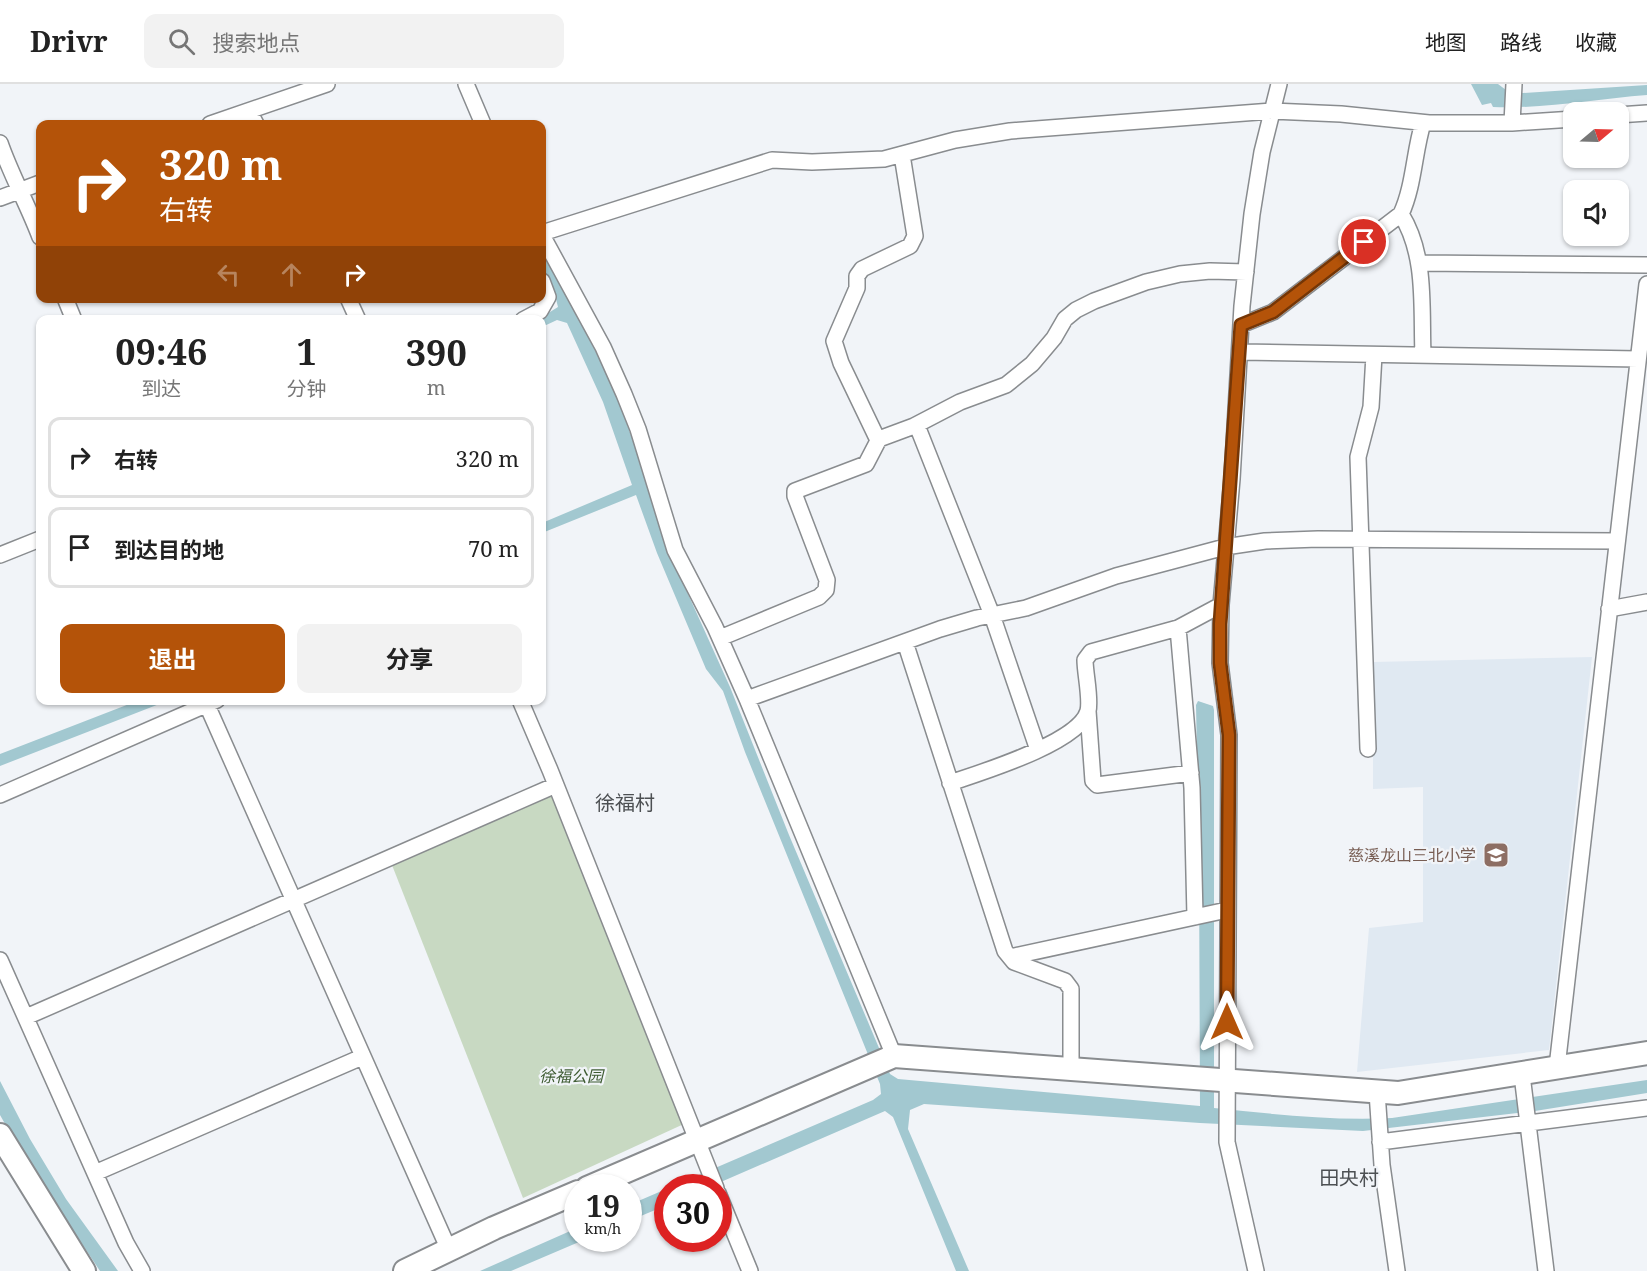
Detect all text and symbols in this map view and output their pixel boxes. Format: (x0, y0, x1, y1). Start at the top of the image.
search box (144, 14, 564, 68)
text: Drivr (30, 22, 108, 60)
icon: search (165, 25, 198, 58)
text: 搜索地点 (213, 27, 301, 57)
text: 地图 (1425, 28, 1467, 56)
text: 路线 (1500, 28, 1542, 56)
text: 收藏 (1575, 28, 1617, 56)
north arrow (1563, 102, 1629, 168)
map controls (1563, 102, 1629, 246)
text: 320 m (159, 135, 283, 192)
icon: right (60, 144, 138, 222)
button: sound (1563, 180, 1629, 246)
text: 右转 (159, 191, 213, 228)
pin (1338, 216, 1389, 267)
icon: arrive (1347, 225, 1380, 258)
icon: left (212, 258, 245, 291)
icon: ahead (275, 258, 308, 291)
icon: right (338, 258, 371, 291)
text: 09:46 (115, 327, 207, 376)
text: 1 (296, 327, 317, 376)
text: 390 (406, 328, 467, 377)
text: m (427, 374, 446, 401)
text: 到达 (141, 375, 181, 402)
text: 分钟 (287, 375, 327, 402)
icon: right (63, 441, 96, 474)
text: 320 m (456, 443, 519, 473)
text: 右转 (114, 444, 158, 474)
icon: arrive (63, 531, 96, 564)
text: 70 m (468, 533, 519, 563)
text: 到达目的地 (114, 534, 224, 564)
button: 退出 (60, 624, 285, 693)
button: 分享 (297, 624, 522, 693)
district label: 徐福村 (595, 789, 655, 816)
school or university icon: 慈溪龙山三北小学 (1481, 840, 1511, 870)
place label: 慈溪龙山三北小学 (1348, 844, 1476, 866)
position arrow (1195, 990, 1259, 1054)
park label: 徐福公园 (539, 1065, 605, 1087)
district label: 田央村 (1319, 1164, 1379, 1191)
speed limit sign: 30 (654, 1174, 732, 1252)
text: 19 (586, 1185, 620, 1226)
text: km/h (585, 1218, 621, 1238)

